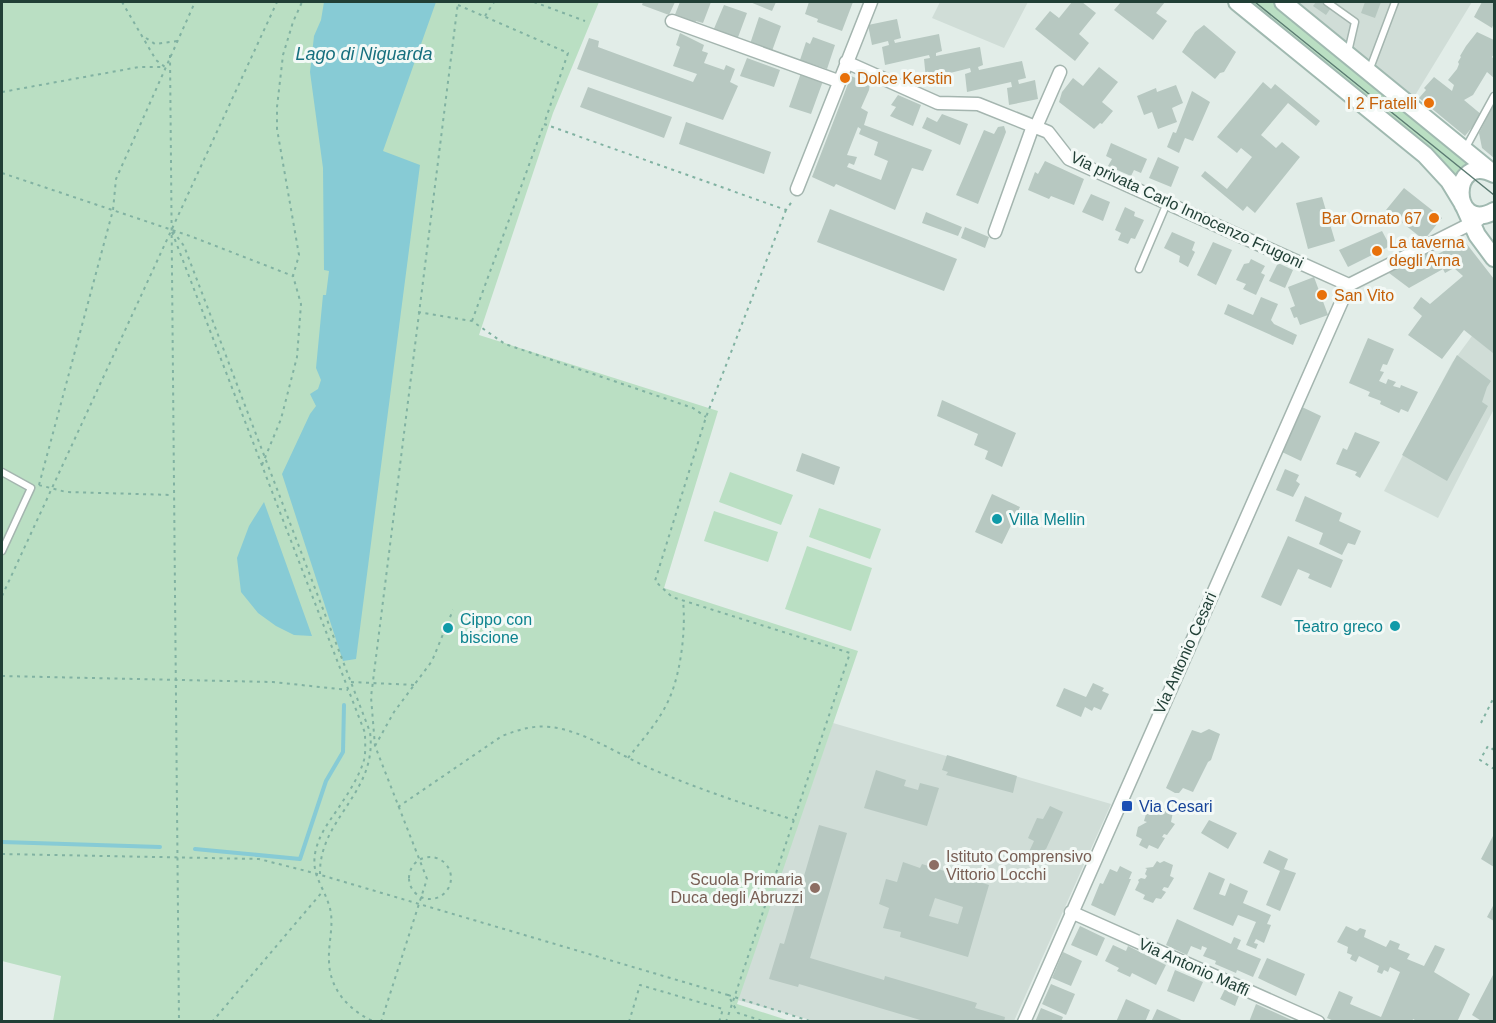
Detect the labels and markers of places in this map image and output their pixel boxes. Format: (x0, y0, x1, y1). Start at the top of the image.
place label: Dolce Kerstin (857, 70, 952, 87)
marker: Dolce Kerstin (838, 71, 852, 85)
place label: I 2 Fratelli (1347, 95, 1417, 112)
marker: I 2 Fratelli (1422, 96, 1436, 110)
place label: Bar Ornato 67 (1322, 210, 1422, 227)
marker: Bar Ornato 67 (1427, 211, 1441, 225)
place label: La taverna degli Arna (1389, 234, 1465, 269)
marker: La taverna degli Arna (1370, 244, 1384, 258)
place label: San Vito (1334, 287, 1394, 304)
marker: San Vito (1315, 288, 1329, 302)
place label: Villa Mellin (1009, 511, 1085, 528)
marker: Villa Mellin (990, 512, 1004, 526)
place label: Cippo con biscione (460, 611, 532, 646)
place label: Teatro greco (1294, 618, 1383, 635)
marker: Teatro greco (1388, 619, 1402, 633)
marker: Cippo con biscione (441, 621, 455, 635)
place label: Via Cesari (1139, 798, 1213, 815)
marker: Via Cesari (1120, 799, 1134, 813)
place label: Istituto Comprensivo Vittorio Locchi (946, 848, 1092, 883)
marker: Istituto Comprensivo Vittorio Locchi (927, 858, 941, 872)
place label: Scuola Primaria Duca degli Abruzzi (670, 871, 803, 906)
marker: Scuola Primaria Duca degli Abruzzi (808, 881, 822, 895)

